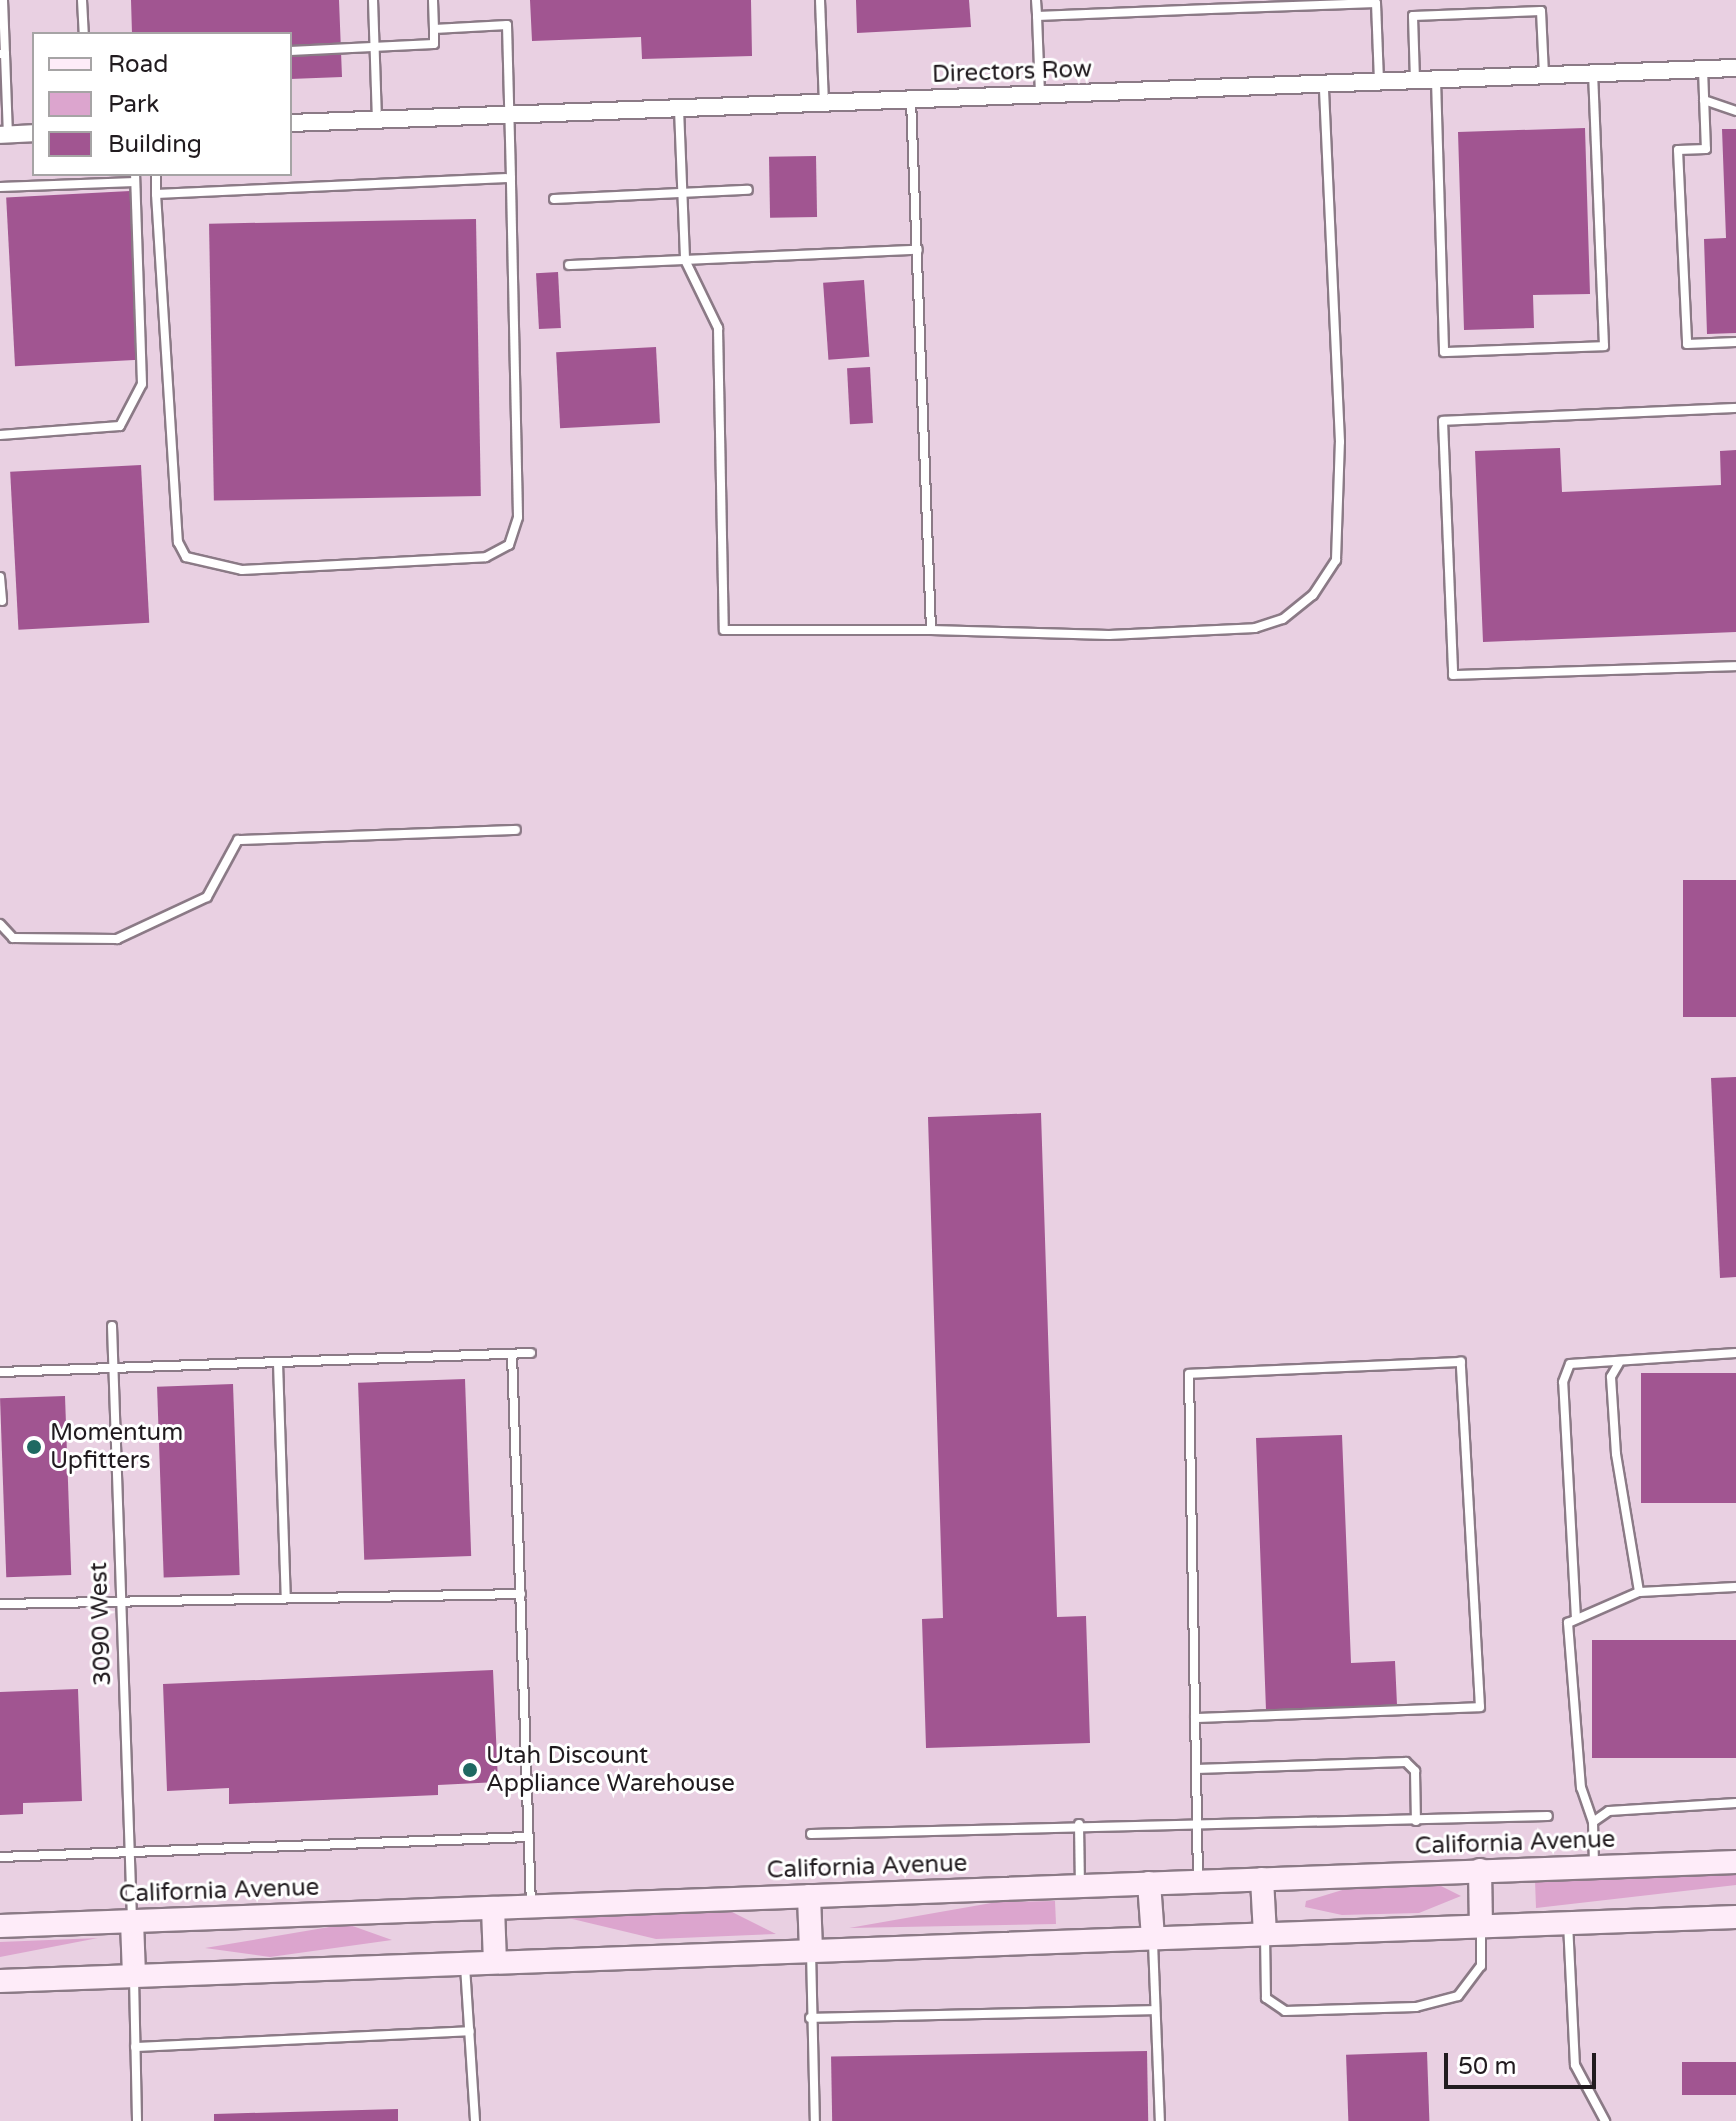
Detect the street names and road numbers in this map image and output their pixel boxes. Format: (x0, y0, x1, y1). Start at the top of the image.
street label: Directors Row (932, 55, 1092, 89)
street label: 3090 West (84, 1562, 118, 1686)
street label: California Avenue (1414, 1825, 1616, 1861)
street label: California Avenue (766, 1849, 968, 1885)
street label: California Avenue (118, 1873, 320, 1909)

